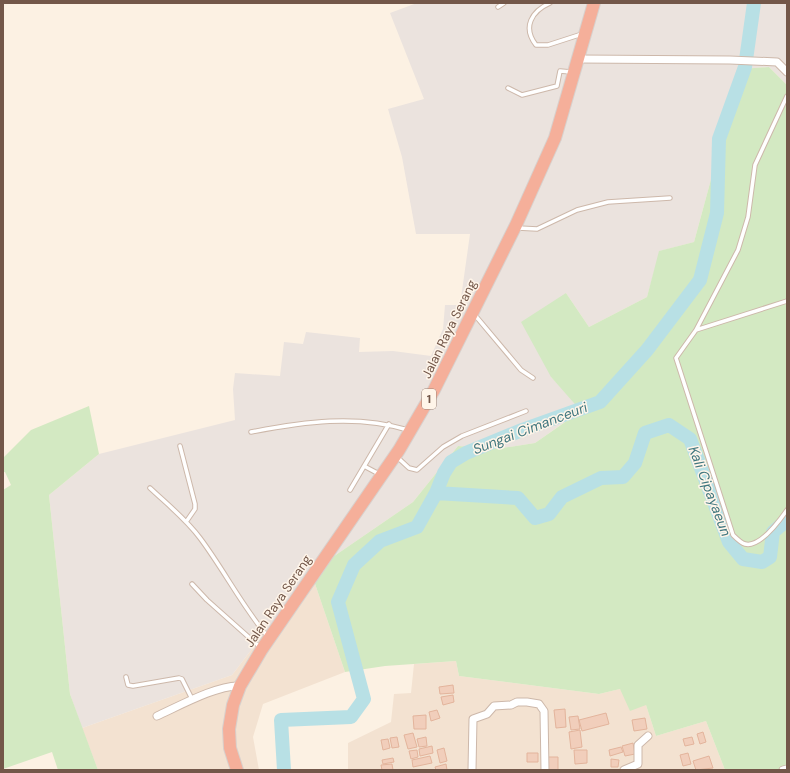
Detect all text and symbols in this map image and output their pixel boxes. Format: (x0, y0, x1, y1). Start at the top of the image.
street label: Jalan Raya Serang (418, 277, 480, 381)
road number: 1 (422, 389, 436, 409)
water label: Sungai Cimanceuri (470, 398, 590, 458)
water label: Kali Cipayaeun (685, 443, 735, 539)
street label: Jalan Raya Serang (241, 552, 315, 650)

